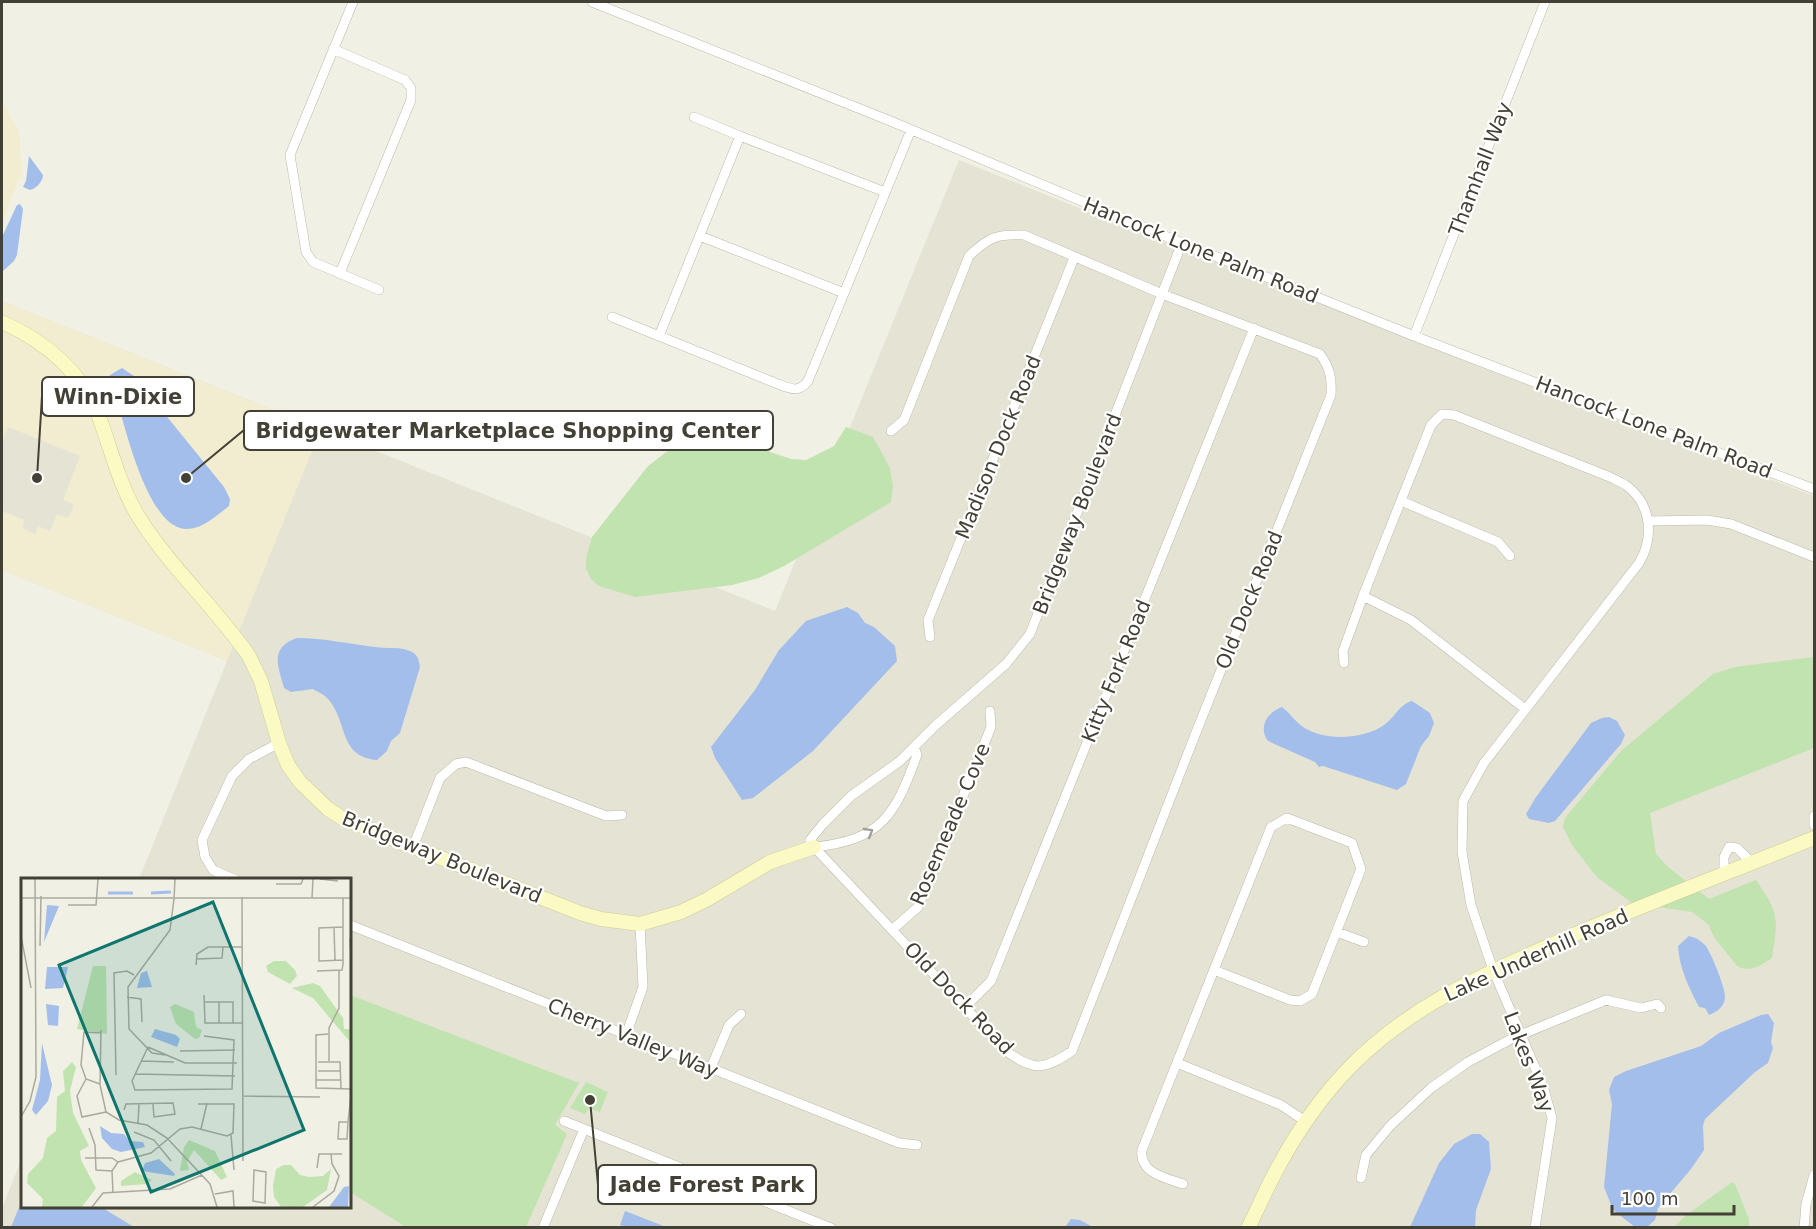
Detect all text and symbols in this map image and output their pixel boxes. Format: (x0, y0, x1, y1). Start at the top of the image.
street label: Thamhall Way (1443, 98, 1517, 240)
street label: Hancock Lone Palm Road (1080, 192, 1322, 308)
street label: Madison Dock Road (950, 352, 1046, 542)
street label: Hancock Lone Palm Road (1532, 371, 1776, 483)
callout: Winn-Dixie (42, 377, 194, 416)
text: Winn-Dixie (54, 385, 182, 409)
street label: Bridgeway Boulevard (1028, 410, 1126, 618)
callout: Bridgewater Marketplace Shopping Center (244, 411, 773, 450)
text: Bridgewater Marketplace Shopping Center (255, 419, 761, 443)
street label: Old Dock Road (1210, 527, 1288, 673)
street label: Kitty Fork Road (1076, 596, 1156, 746)
street label: Rosemeade Cove (905, 739, 995, 909)
street label: Bridgeway Boulevard (339, 806, 545, 908)
one-way arrow (863, 827, 873, 839)
inset map (21, 878, 351, 1208)
street label: Lake Underhill Road (1440, 904, 1632, 1006)
street label: Old Dock Road (899, 937, 1019, 1059)
street label: Cherry Valley Way (544, 993, 722, 1083)
street label: Lakes Way (1499, 1008, 1559, 1116)
callout: Jade Forest Park (598, 1165, 816, 1204)
text: Jade Forest Park (608, 1173, 805, 1197)
scale bar (1612, 1178, 1734, 1216)
text: 100 m (1621, 1188, 1679, 1209)

